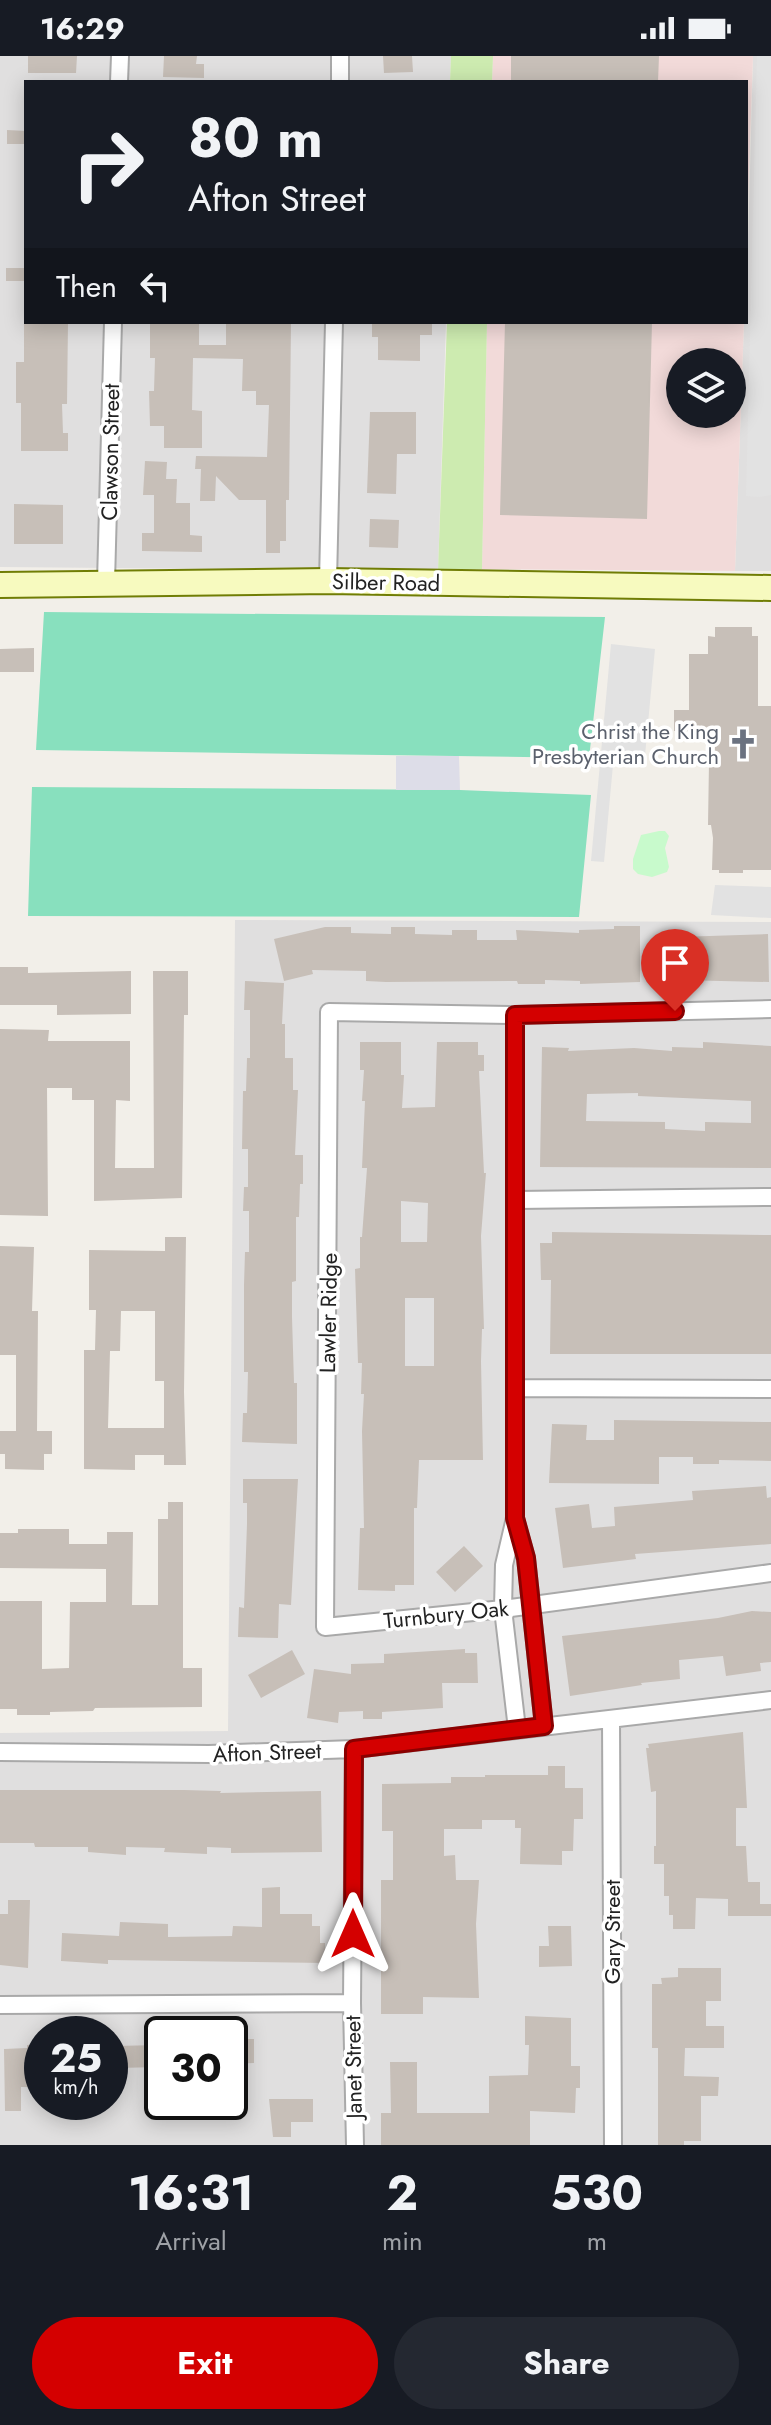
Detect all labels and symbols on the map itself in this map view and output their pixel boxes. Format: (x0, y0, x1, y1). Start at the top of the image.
street label: Clawson Street (93, 382, 127, 521)
street label: Silber Road (332, 565, 440, 599)
place label: Christ the King Presbyterian Church (532, 715, 719, 772)
church icon: Christ the King Presbyterian Church (726, 727, 760, 761)
pin (641, 929, 709, 1011)
street label: Lawler Ridge (311, 1253, 345, 1373)
street label: Turnbury Oak (382, 1592, 510, 1636)
street label: Afton Street (212, 1734, 323, 1770)
street label: Gary Street (596, 1879, 628, 1984)
position arrow (311, 1892, 395, 1976)
street label: Janet Street (336, 2014, 370, 2122)
speed limit sign: 30 (144, 2016, 248, 2120)

